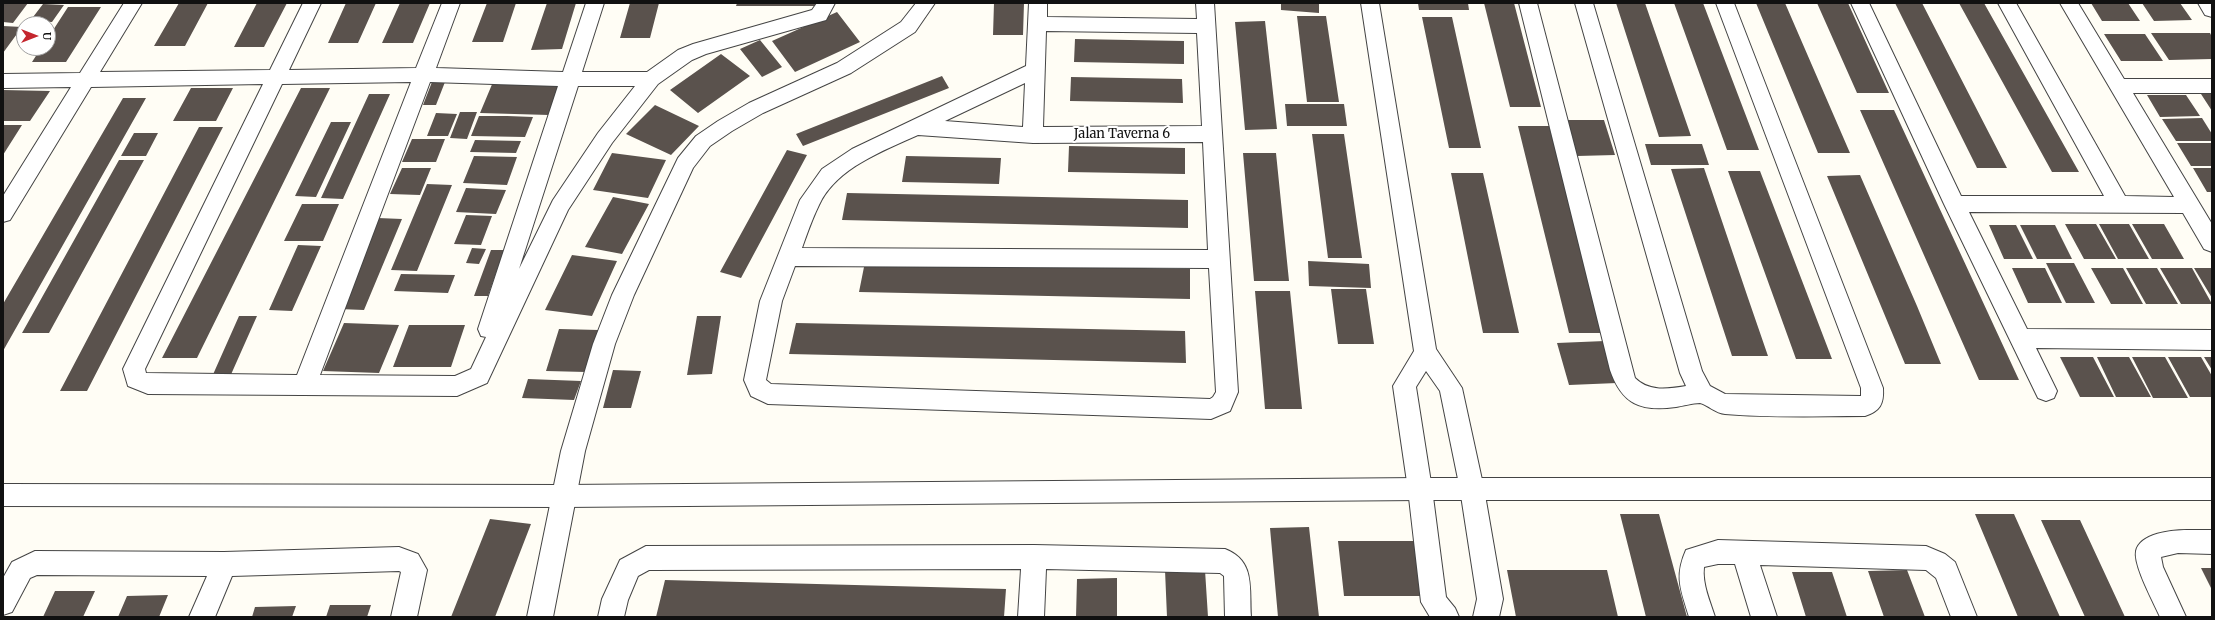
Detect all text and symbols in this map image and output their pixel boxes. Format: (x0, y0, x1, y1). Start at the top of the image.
north arrow (16, 16, 56, 56)
text: U (40, 32, 54, 40)
street label: Jalan Taverna 6 (1074, 126, 1170, 142)

